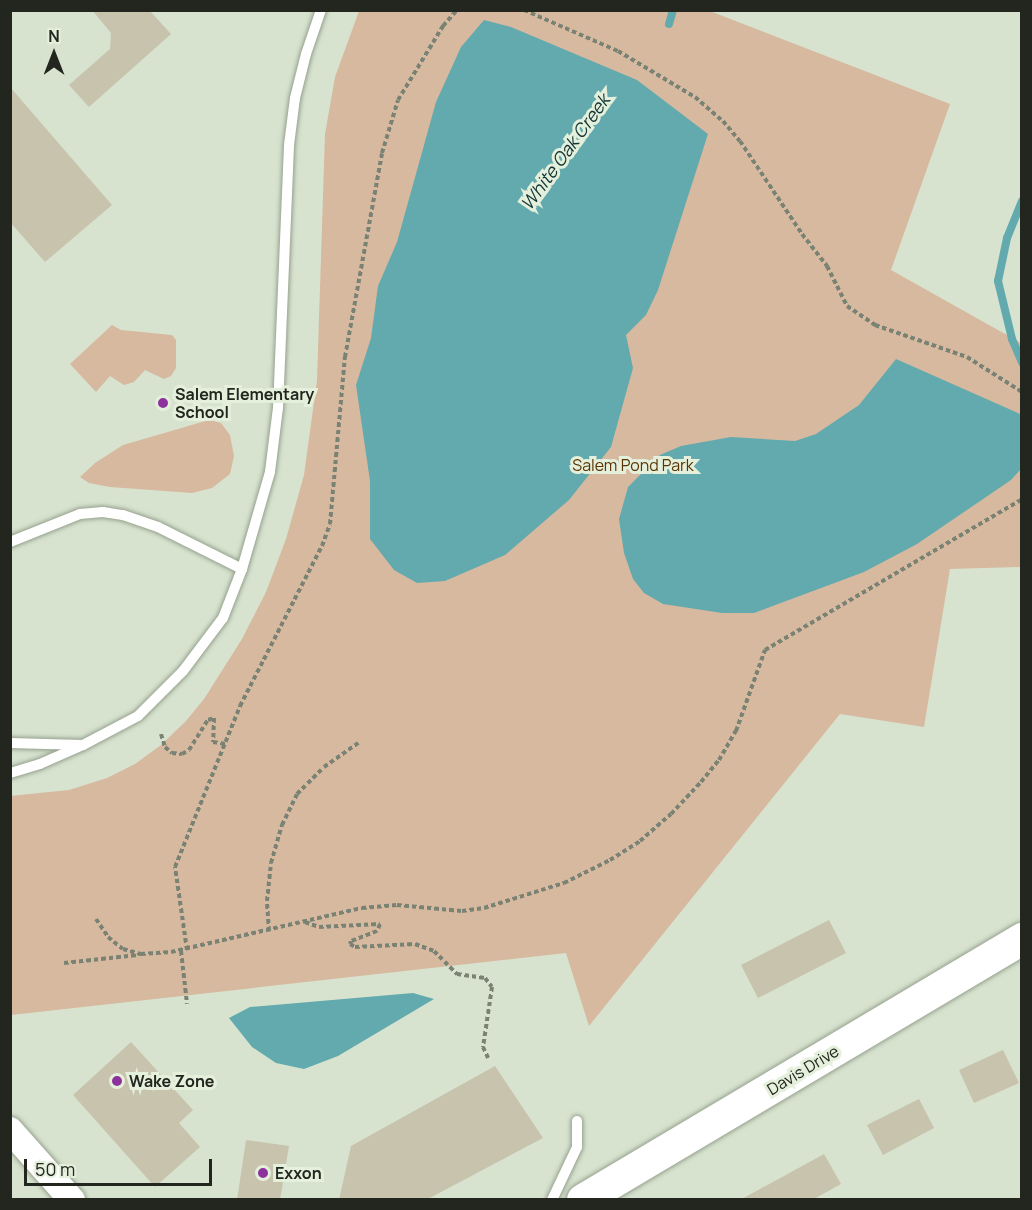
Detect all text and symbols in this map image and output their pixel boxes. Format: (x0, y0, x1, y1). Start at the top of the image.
north arrow (24, 24, 84, 84)
text: N (48, 25, 60, 47)
water label: White Oak Creek (516, 90, 614, 214)
place label: Salem Elementary School (175, 384, 314, 422)
marker: Salem Elementary School (156, 396, 170, 410)
park label: Salem Pond Park (572, 455, 694, 475)
street label: Davis Drive (764, 1041, 842, 1099)
place label: Wake Zone (129, 1071, 214, 1091)
marker: Wake Zone (110, 1074, 124, 1088)
scale bar (27, 1147, 214, 1185)
text: 50 m (35, 1157, 75, 1181)
place label: Exxon (275, 1163, 322, 1183)
marker: Exxon (256, 1166, 270, 1180)

